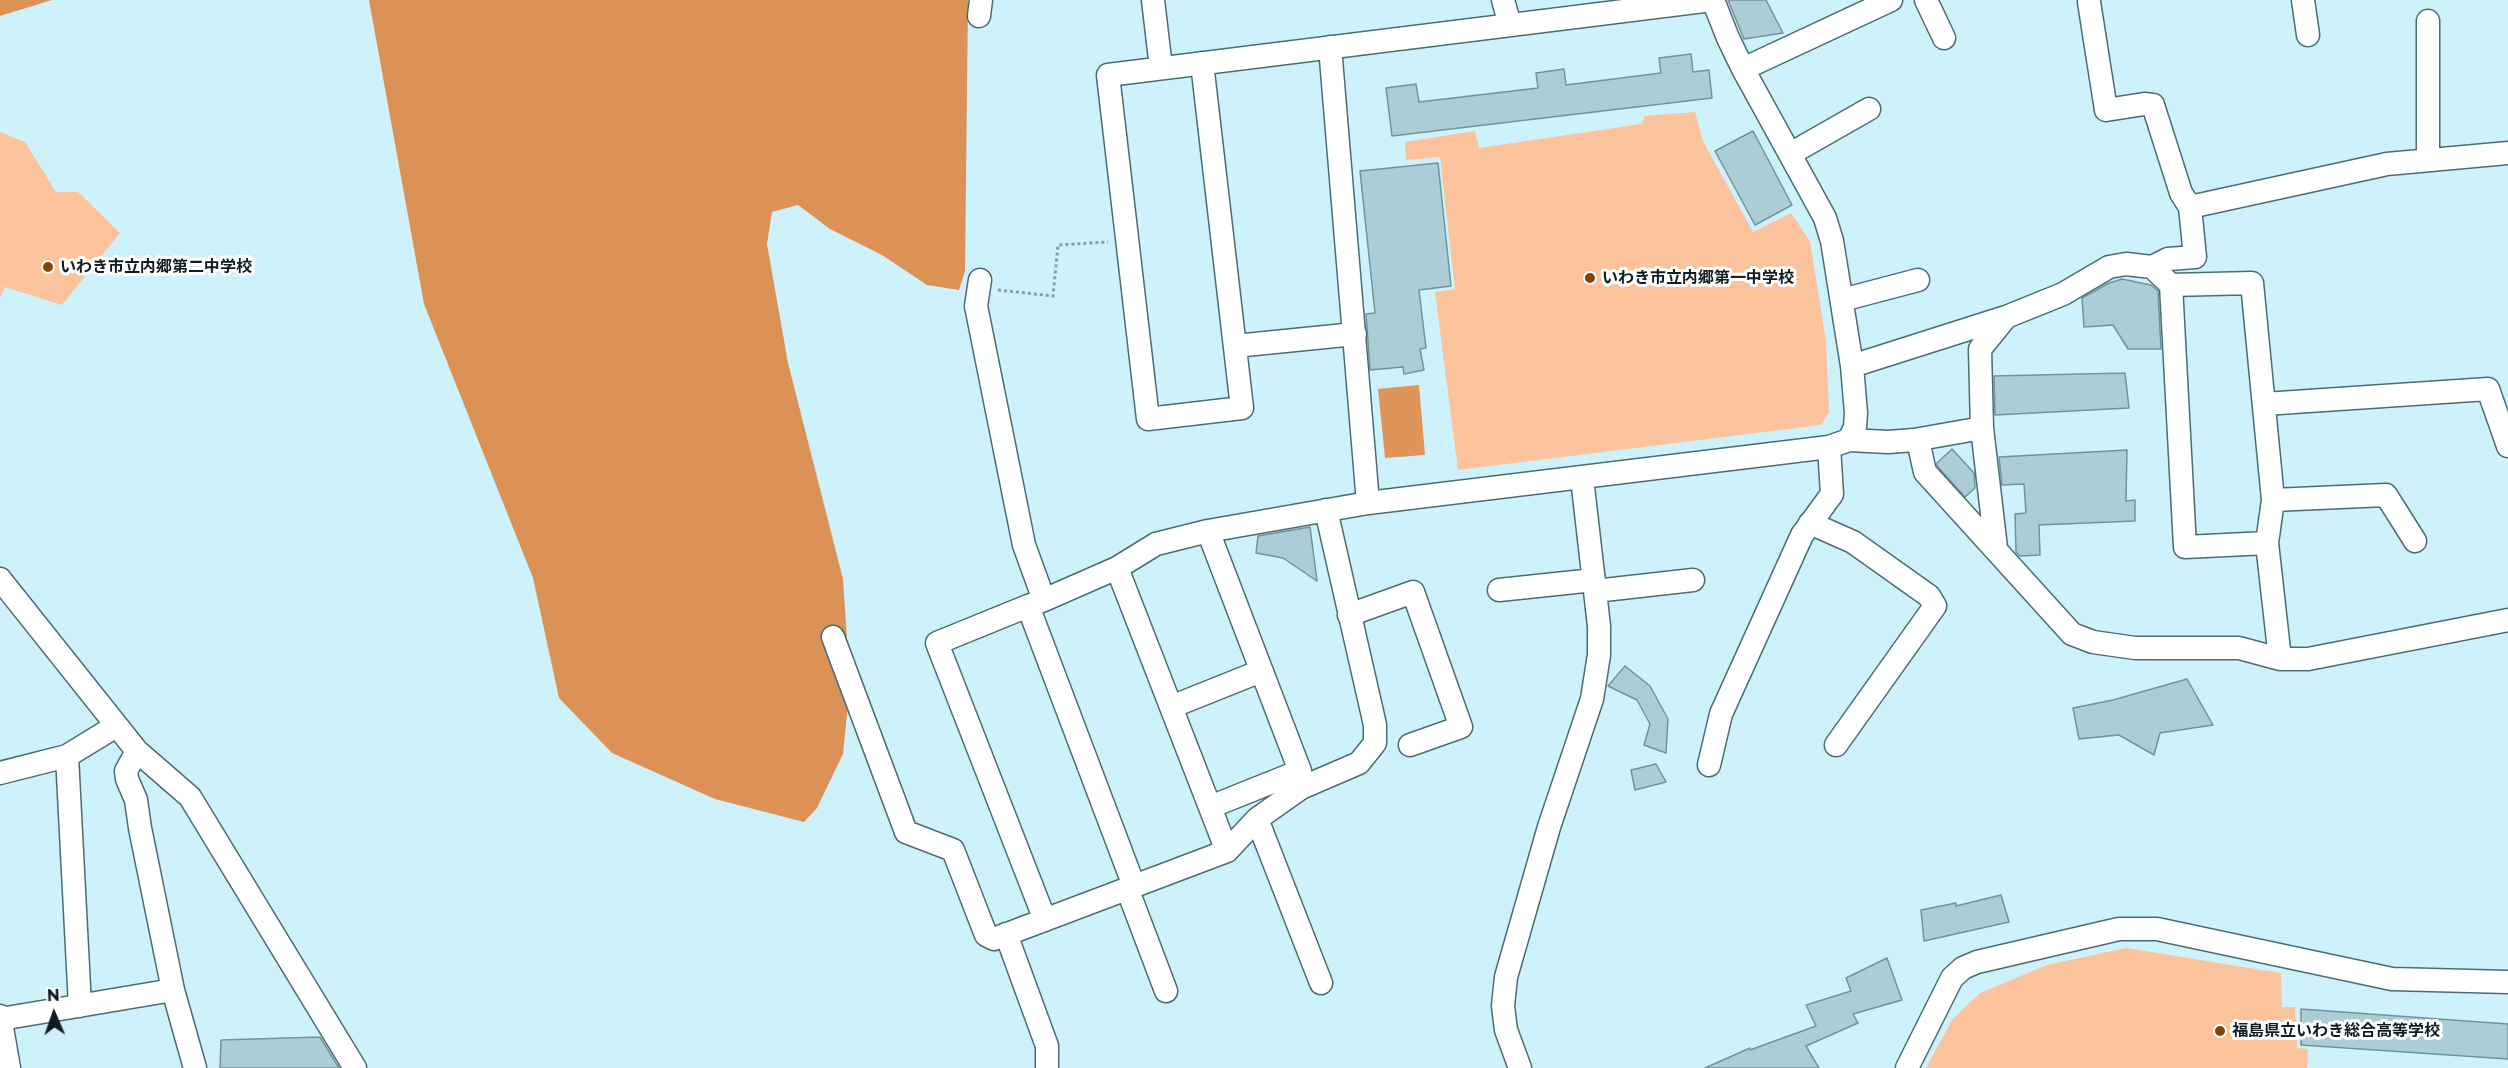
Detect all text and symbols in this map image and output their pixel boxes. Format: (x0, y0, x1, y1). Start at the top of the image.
place label: いわき市立内郷第二中学校 (60, 257, 252, 277)
marker: いわき市立内郷第二中学校 (41, 260, 55, 274)
place label: いわき市立内郷第一中学校 (1602, 268, 1794, 288)
marker: いわき市立内郷第一中学校 (1583, 271, 1597, 285)
north arrow (24, 984, 84, 1044)
text: N (47, 986, 60, 1005)
place label: 福島県立いわき総合高等学校 (2232, 1021, 2440, 1041)
marker: 福島県立いわき総合高等学校 (2213, 1024, 2227, 1038)

